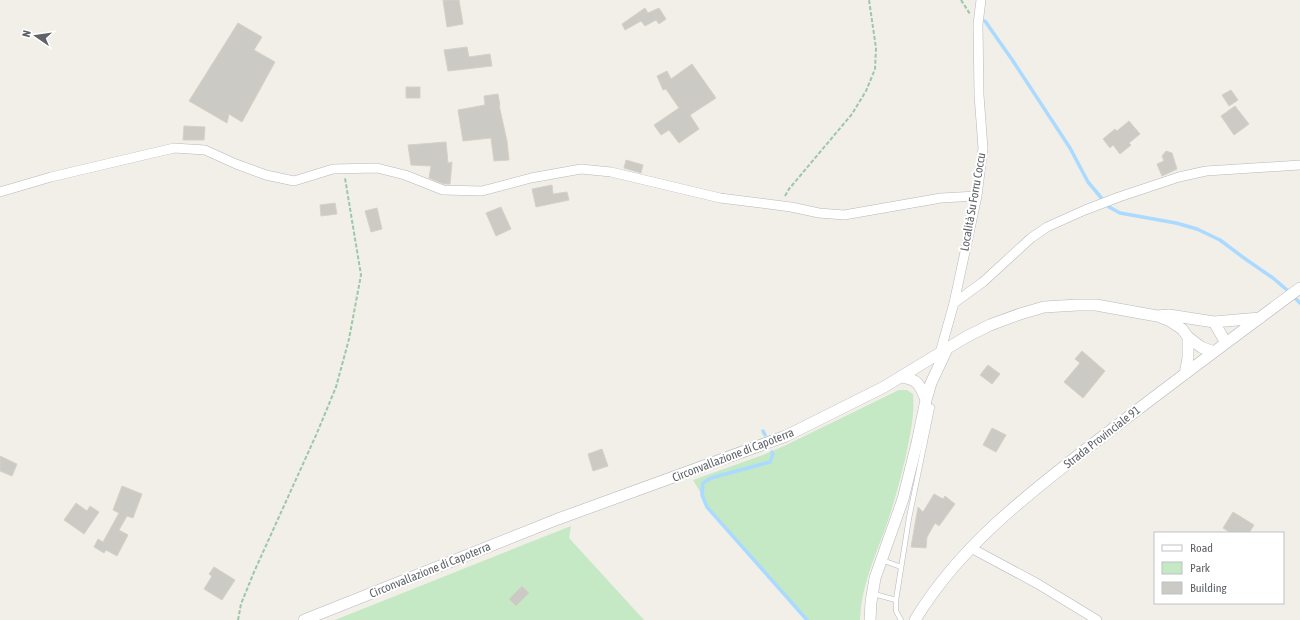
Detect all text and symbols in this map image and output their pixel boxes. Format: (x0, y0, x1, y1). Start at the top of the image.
north arrow (16, 16, 56, 56)
text: N (20, 29, 33, 38)
street label: Località Su Forru Coccu (957, 151, 989, 252)
street label: Strada Provinciale 91 (1061, 403, 1143, 471)
street label: Circonvallazione di Capoterra (670, 425, 796, 485)
legend (1154, 532, 1284, 604)
street label: Circonvallazione di Capoterra (367, 539, 493, 601)
text: Road (1190, 541, 1213, 555)
text: Park (1190, 561, 1211, 575)
text: Building (1190, 581, 1228, 595)

